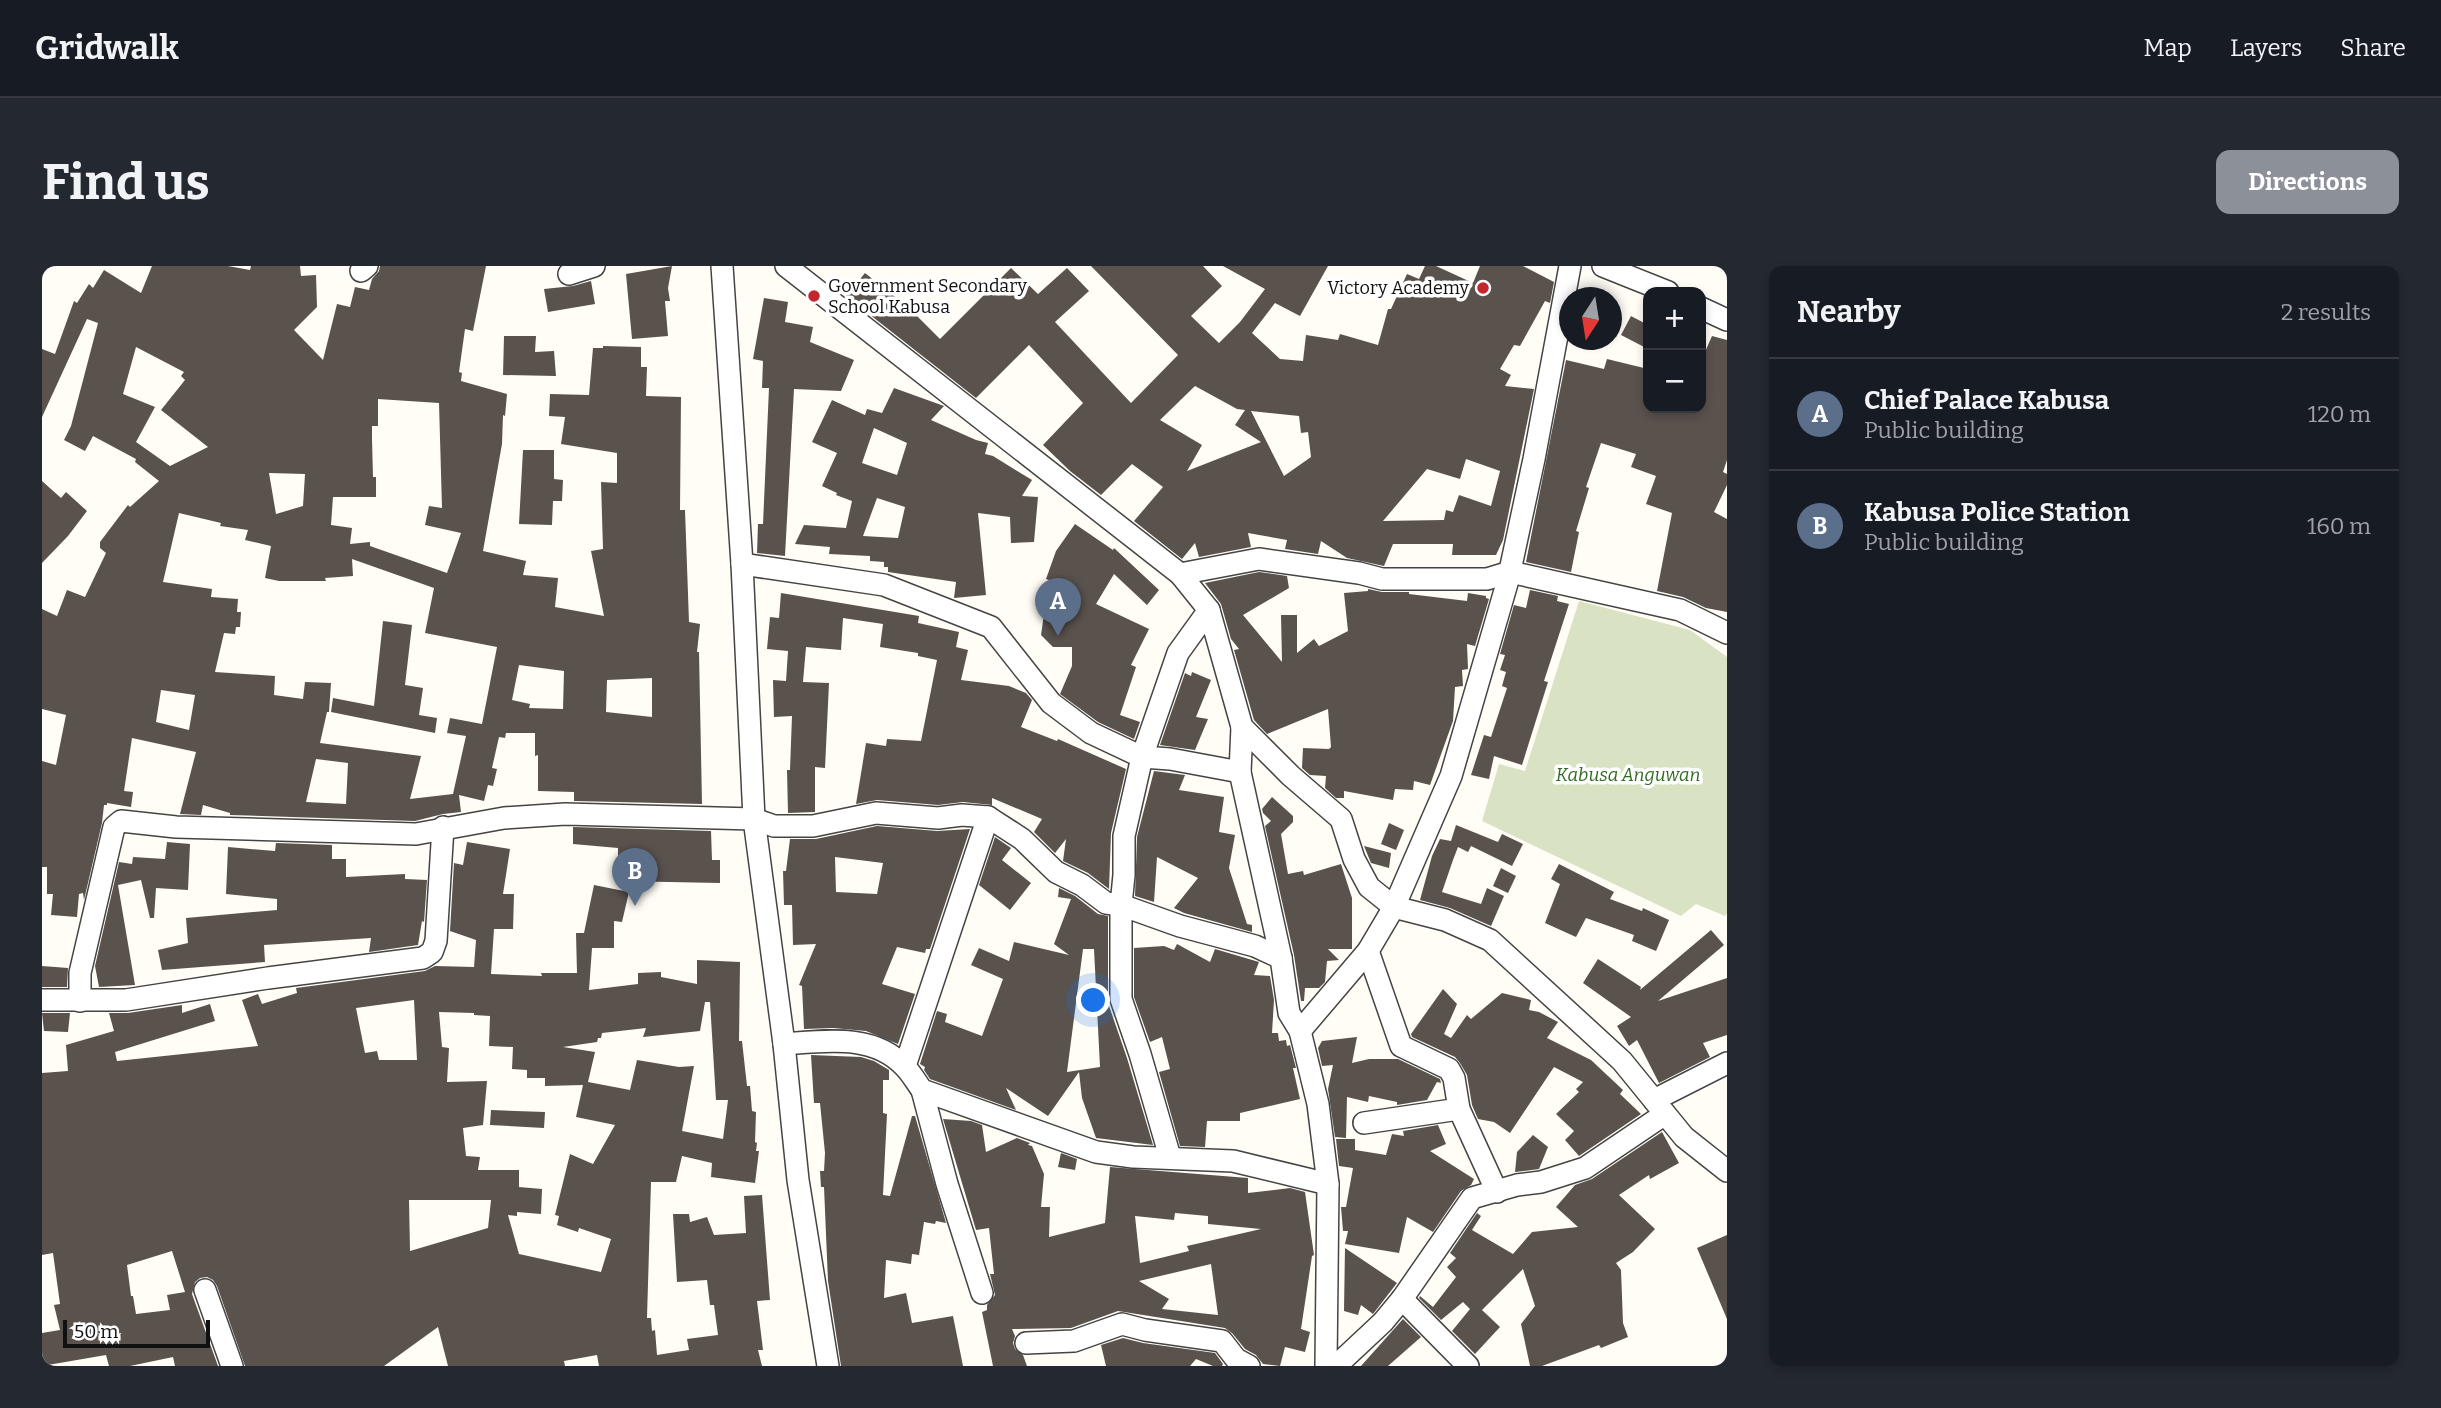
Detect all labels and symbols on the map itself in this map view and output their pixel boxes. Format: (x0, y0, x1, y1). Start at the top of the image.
place label: Government Secondary School Kabusa (828, 275, 1027, 318)
place label: Victory Academy (1327, 277, 1469, 299)
marker: Victory Academy (1475, 280, 1491, 296)
north arrow (1559, 287, 1622, 350)
marker: Government Secondary School Kabusa (806, 288, 822, 304)
pin: A (1035, 578, 1081, 636)
park label: Kabusa Anguwan (1556, 764, 1700, 786)
pin: B (612, 848, 658, 906)
your location (1076, 983, 1110, 1017)
scale bar (63, 1317, 210, 1349)

